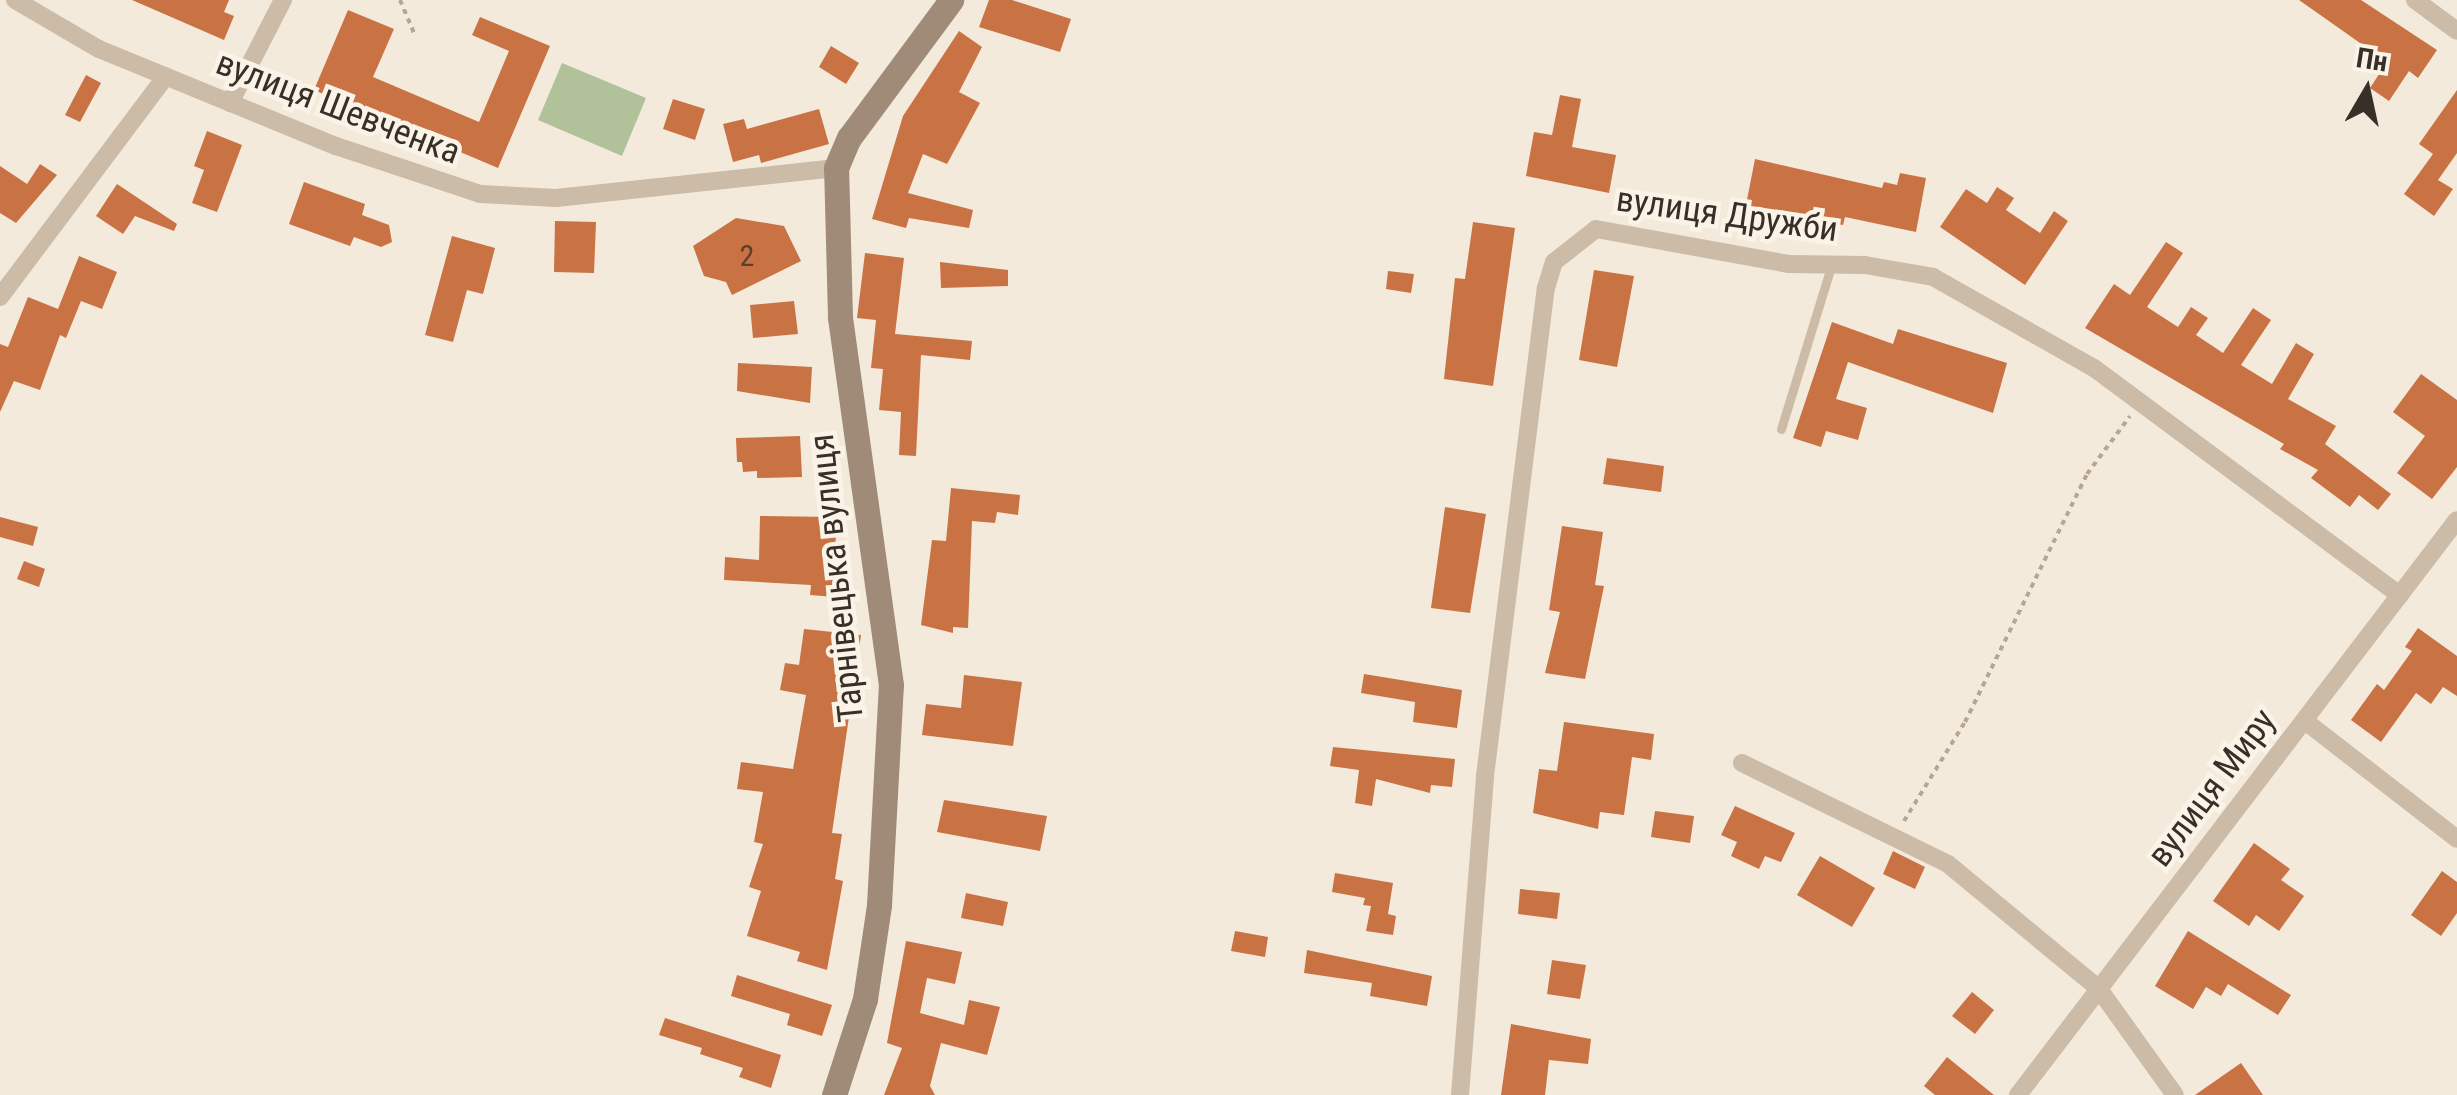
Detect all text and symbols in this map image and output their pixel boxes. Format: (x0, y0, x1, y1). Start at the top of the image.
north arrow (2317, 40, 2417, 140)
text: Пн (2354, 41, 2390, 79)
street label: вулиця Шевченка (210, 42, 466, 174)
street label: вулиця Дружби (1614, 179, 1840, 251)
house number: 2 (740, 238, 754, 274)
street label: Тарнівецька вулиця (801, 432, 873, 724)
street label: вулиця Миру (2139, 701, 2285, 875)

